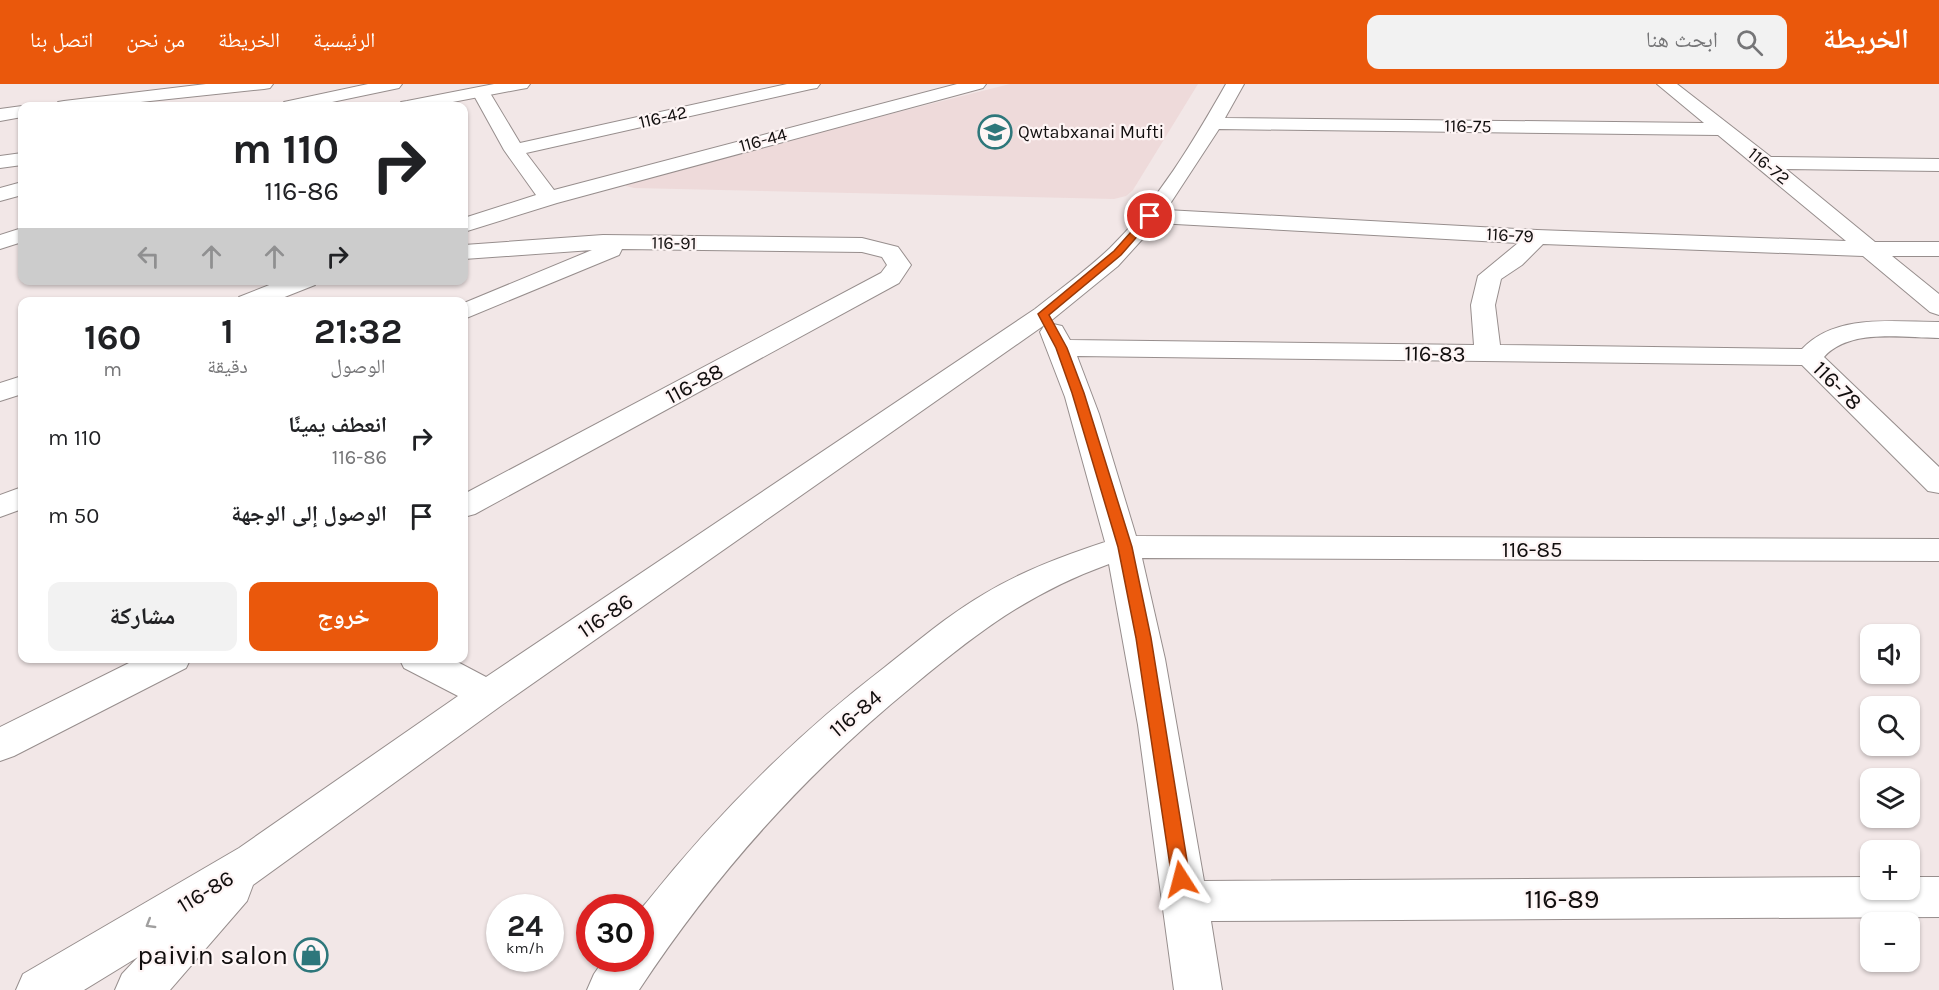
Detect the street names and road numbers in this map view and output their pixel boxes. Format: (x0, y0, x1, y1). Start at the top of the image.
street label: 116-42 (637, 101, 689, 133)
street label: 116-75 (1444, 115, 1492, 137)
street label: 116-44 (737, 123, 789, 157)
street label: 116-72 (1744, 143, 1794, 189)
street label: 116-79 (1486, 223, 1534, 247)
street label: 116-91 (651, 232, 697, 254)
street label: 116-83 (1404, 340, 1466, 368)
street label: 116-78 (1807, 356, 1867, 416)
street label: 116-88 (661, 358, 728, 410)
street label: 116-85 (1502, 537, 1562, 563)
street label: 116-86 (573, 588, 638, 644)
street label: 116-84 (824, 684, 887, 743)
street label: 116-86 (173, 865, 238, 919)
street label: 116-89 (1525, 883, 1599, 915)

